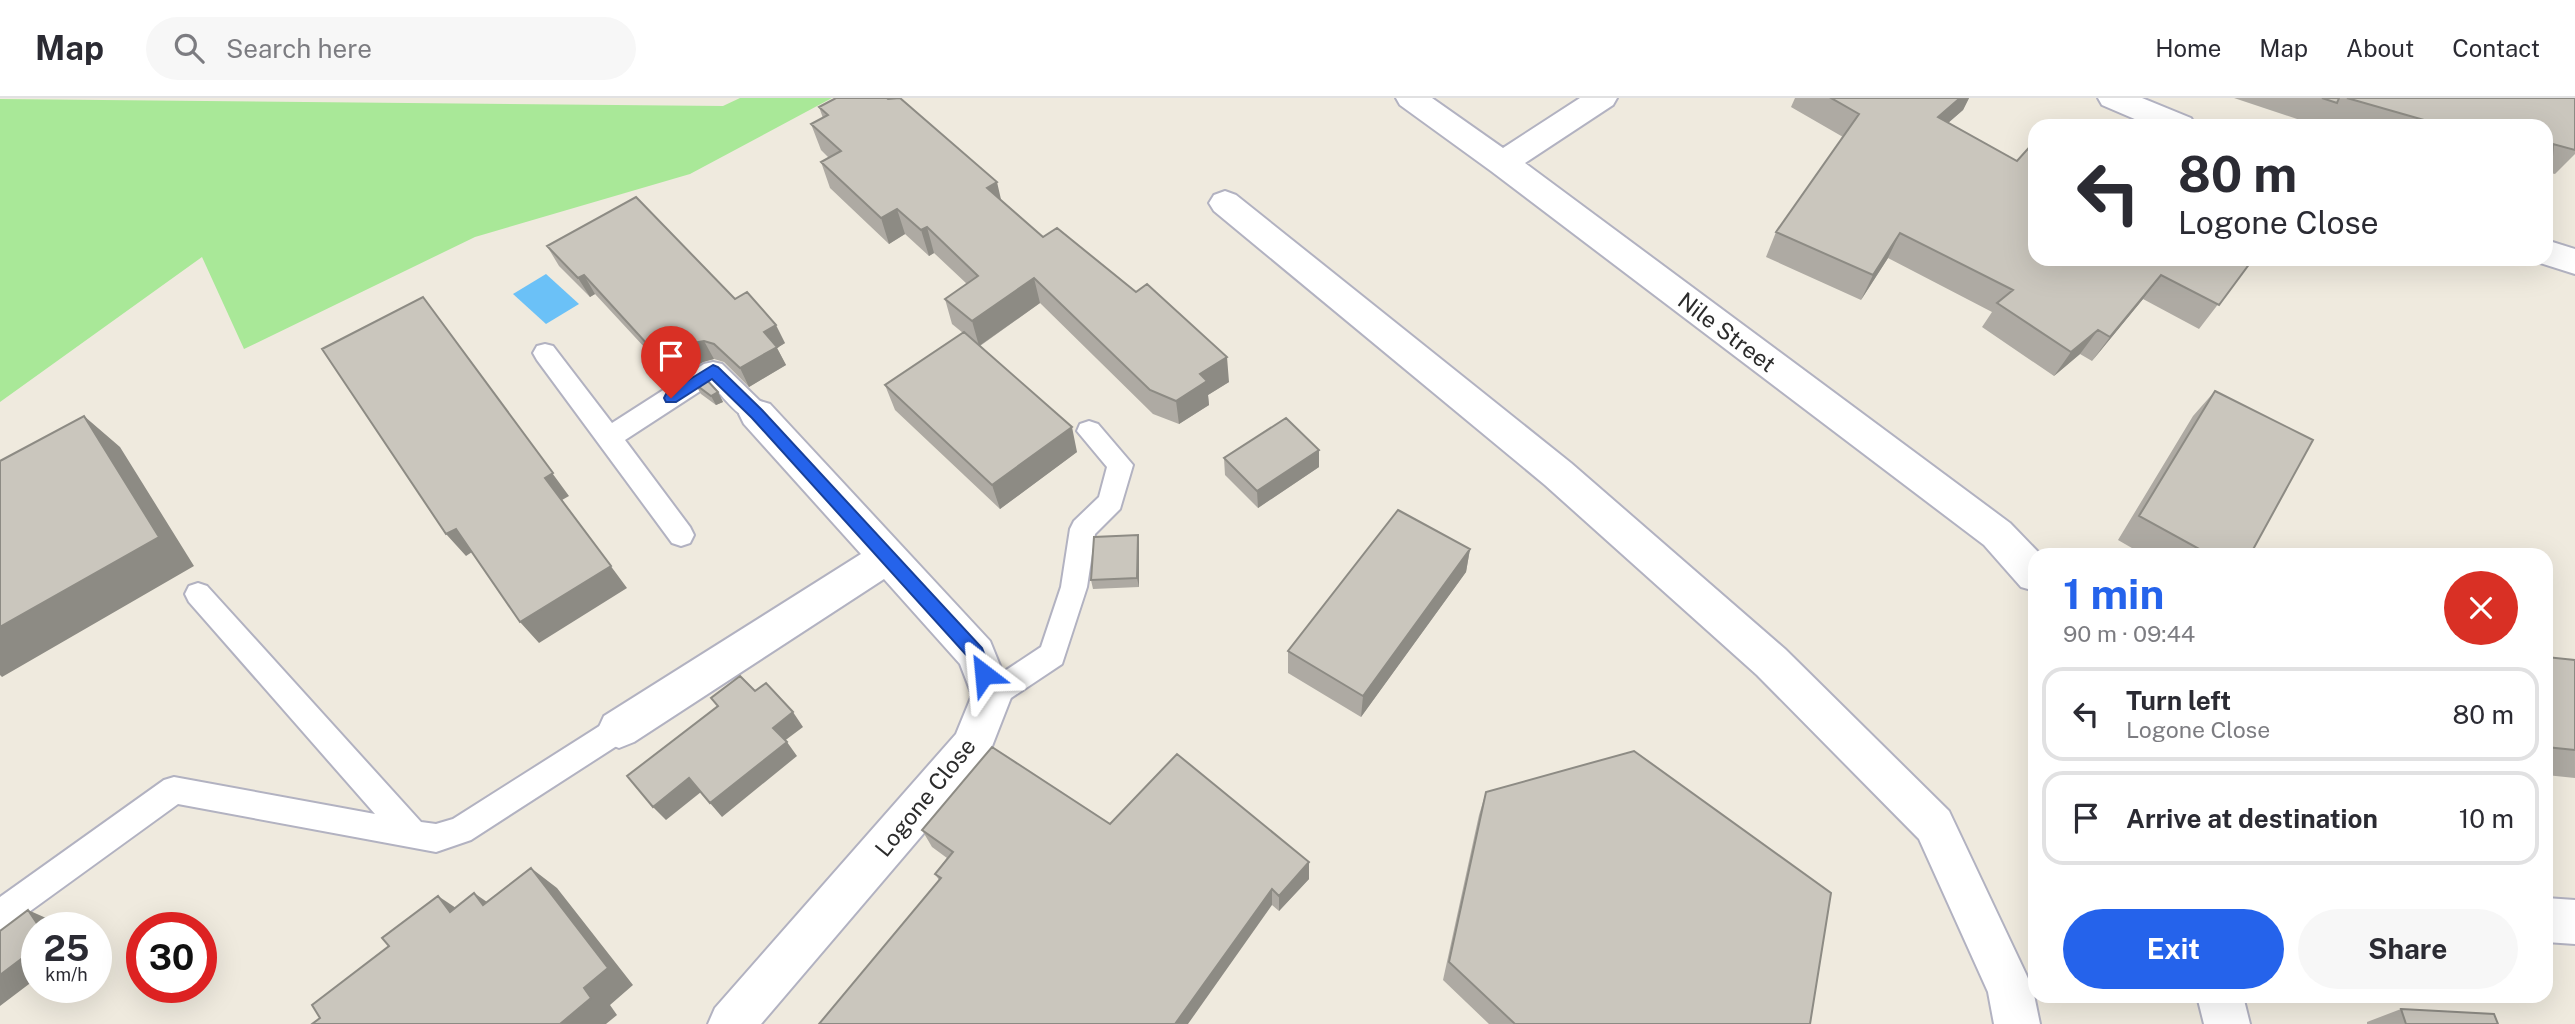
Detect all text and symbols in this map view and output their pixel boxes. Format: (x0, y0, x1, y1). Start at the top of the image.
search box (146, 17, 636, 80)
text: Map (35, 29, 104, 67)
icon: search (170, 29, 208, 67)
text: Search here (226, 33, 372, 64)
text: Home (2155, 34, 2221, 62)
text: Map (2259, 34, 2308, 62)
text: About (2346, 34, 2414, 62)
text: Contact (2452, 34, 2540, 62)
text: 80 m (2178, 145, 2297, 203)
icon: left (2063, 147, 2154, 238)
text: Logone Close (2178, 204, 2379, 241)
street label: Nile Street (1673, 287, 1781, 377)
pin (641, 326, 701, 398)
icon: arrive (652, 337, 690, 375)
text: 1 min (2063, 569, 2164, 618)
button: close (2444, 571, 2518, 645)
text: 90 m · 09:44 (2063, 620, 2195, 647)
position arrow (947, 637, 1021, 711)
text: Turn left (2126, 685, 2231, 716)
icon: left (2067, 695, 2105, 733)
text: 80 m (2453, 699, 2514, 730)
text: Logone Close (2126, 716, 2270, 743)
street label: Logone Close (869, 732, 981, 862)
icon: arrive (2067, 799, 2105, 837)
text: Arrive at destination (2126, 803, 2378, 834)
text: 10 m (2459, 803, 2514, 834)
button: Exit (2063, 909, 2284, 989)
button: Share (2298, 909, 2518, 989)
speed limit sign: 30 (126, 912, 217, 1003)
text: 25 (44, 928, 89, 969)
text: km/h (45, 964, 88, 985)

